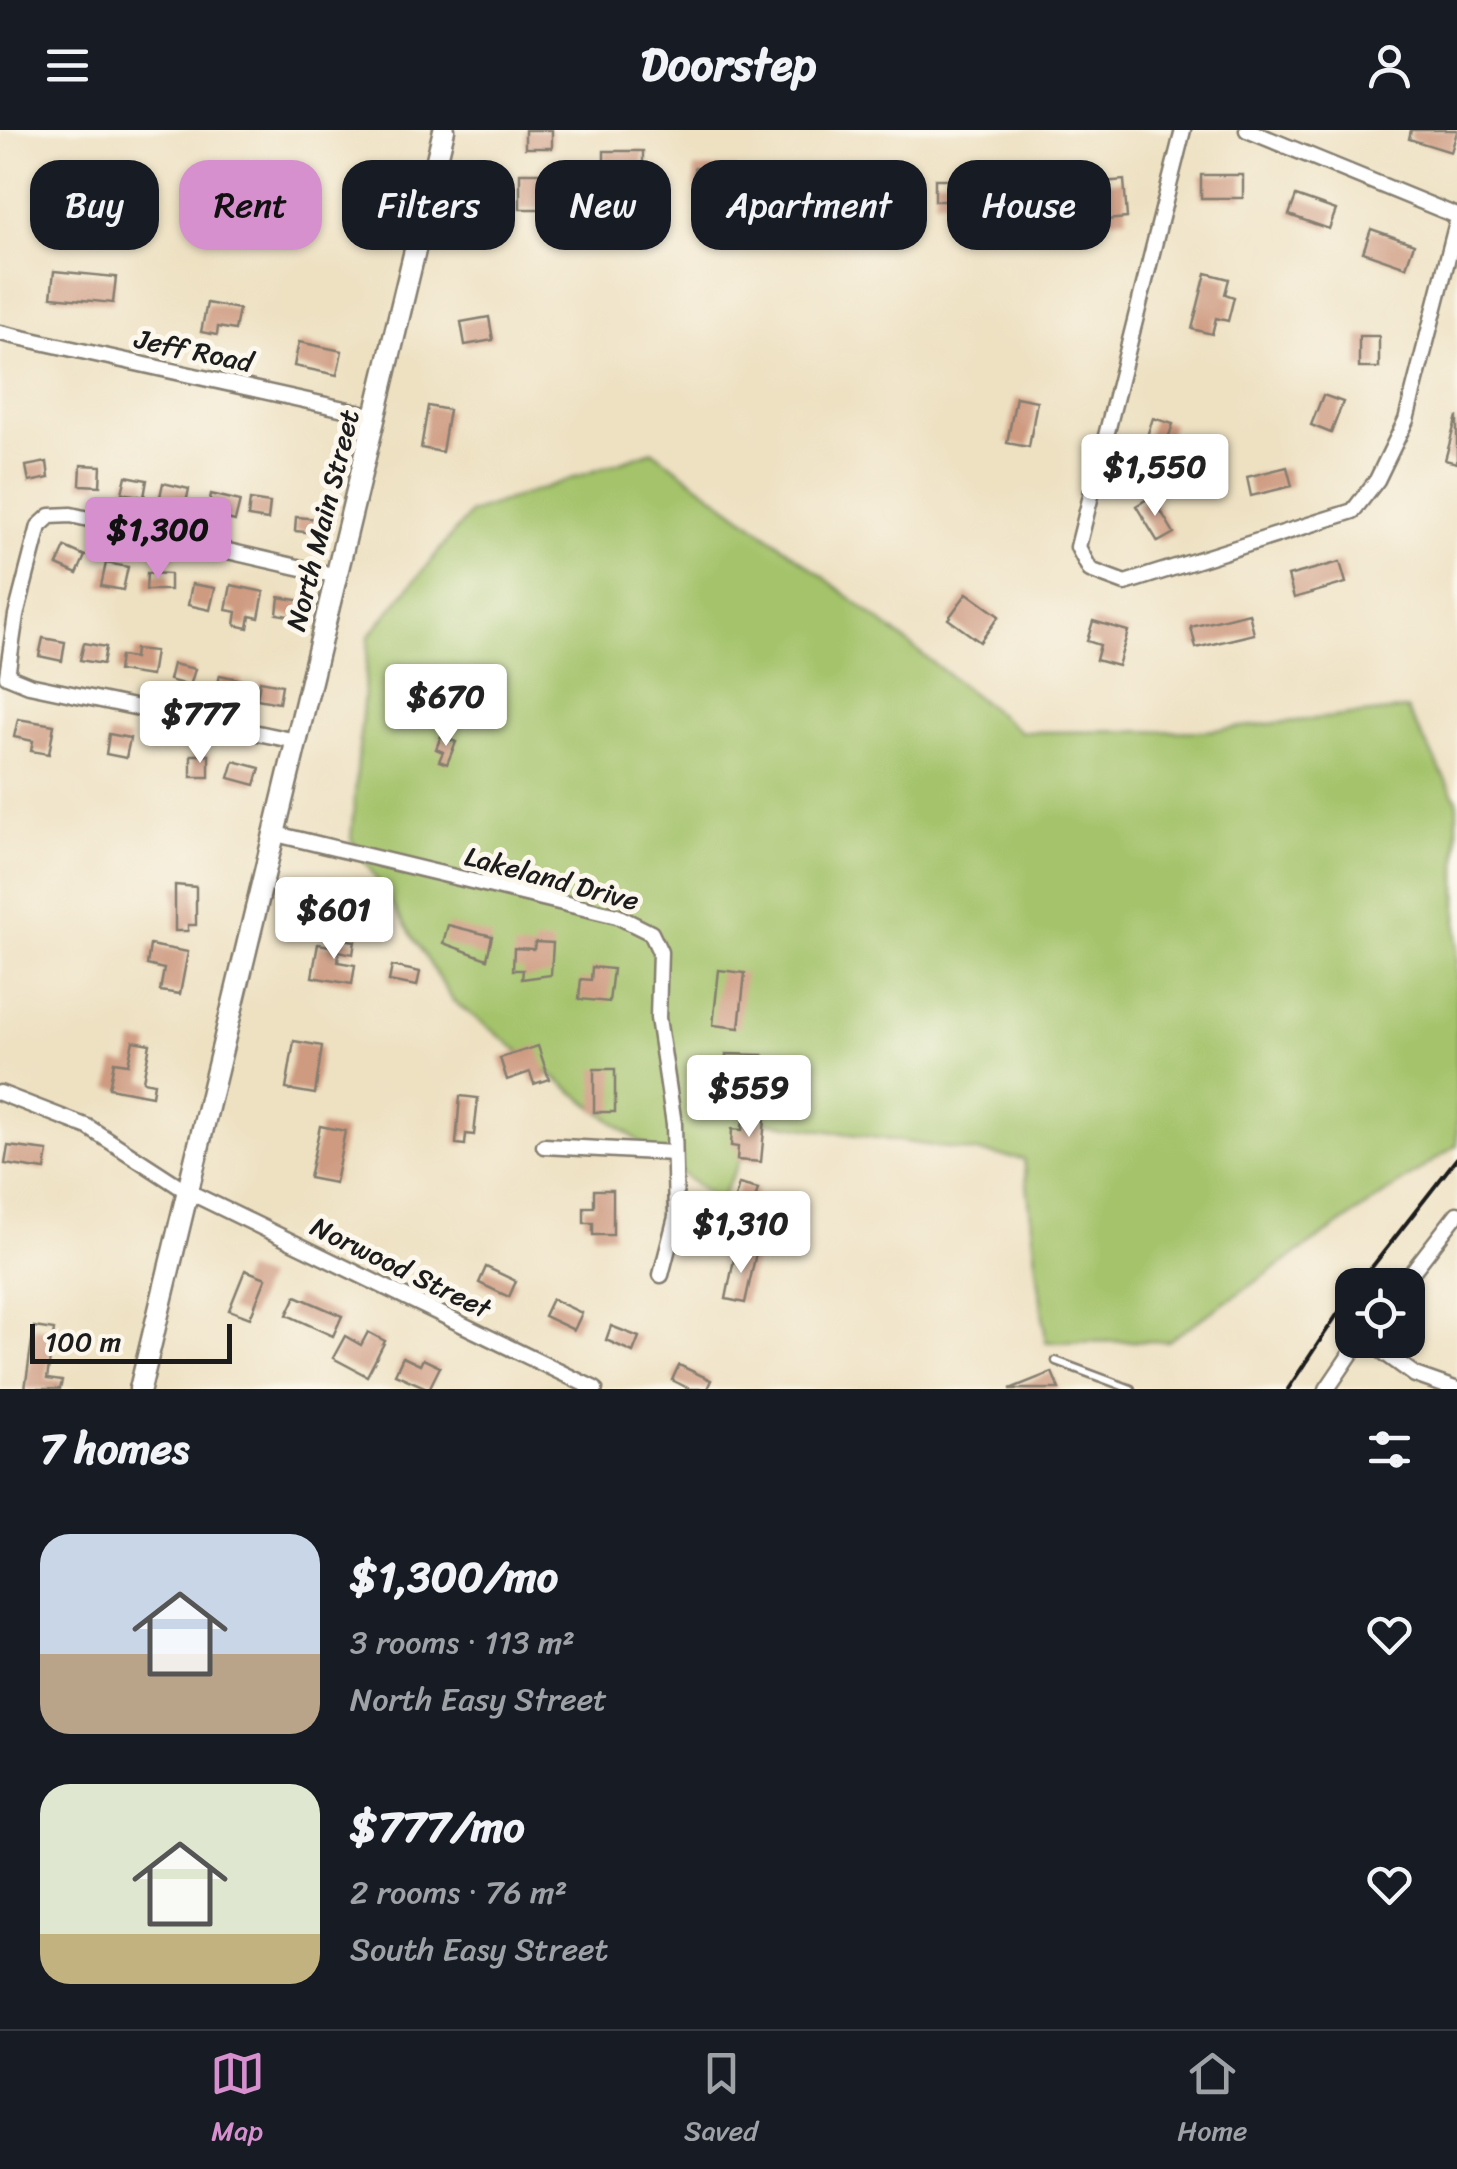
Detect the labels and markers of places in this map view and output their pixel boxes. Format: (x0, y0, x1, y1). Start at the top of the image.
pin: $1,550 (1074, 434, 1236, 519)
pin: $1,300 (77, 497, 239, 582)
pin: $670 (387, 664, 505, 749)
pin: $777 (141, 681, 259, 766)
pin: $601 (275, 877, 393, 962)
pin: $559 (690, 1055, 808, 1140)
pin: $1,310 (660, 1191, 822, 1276)

